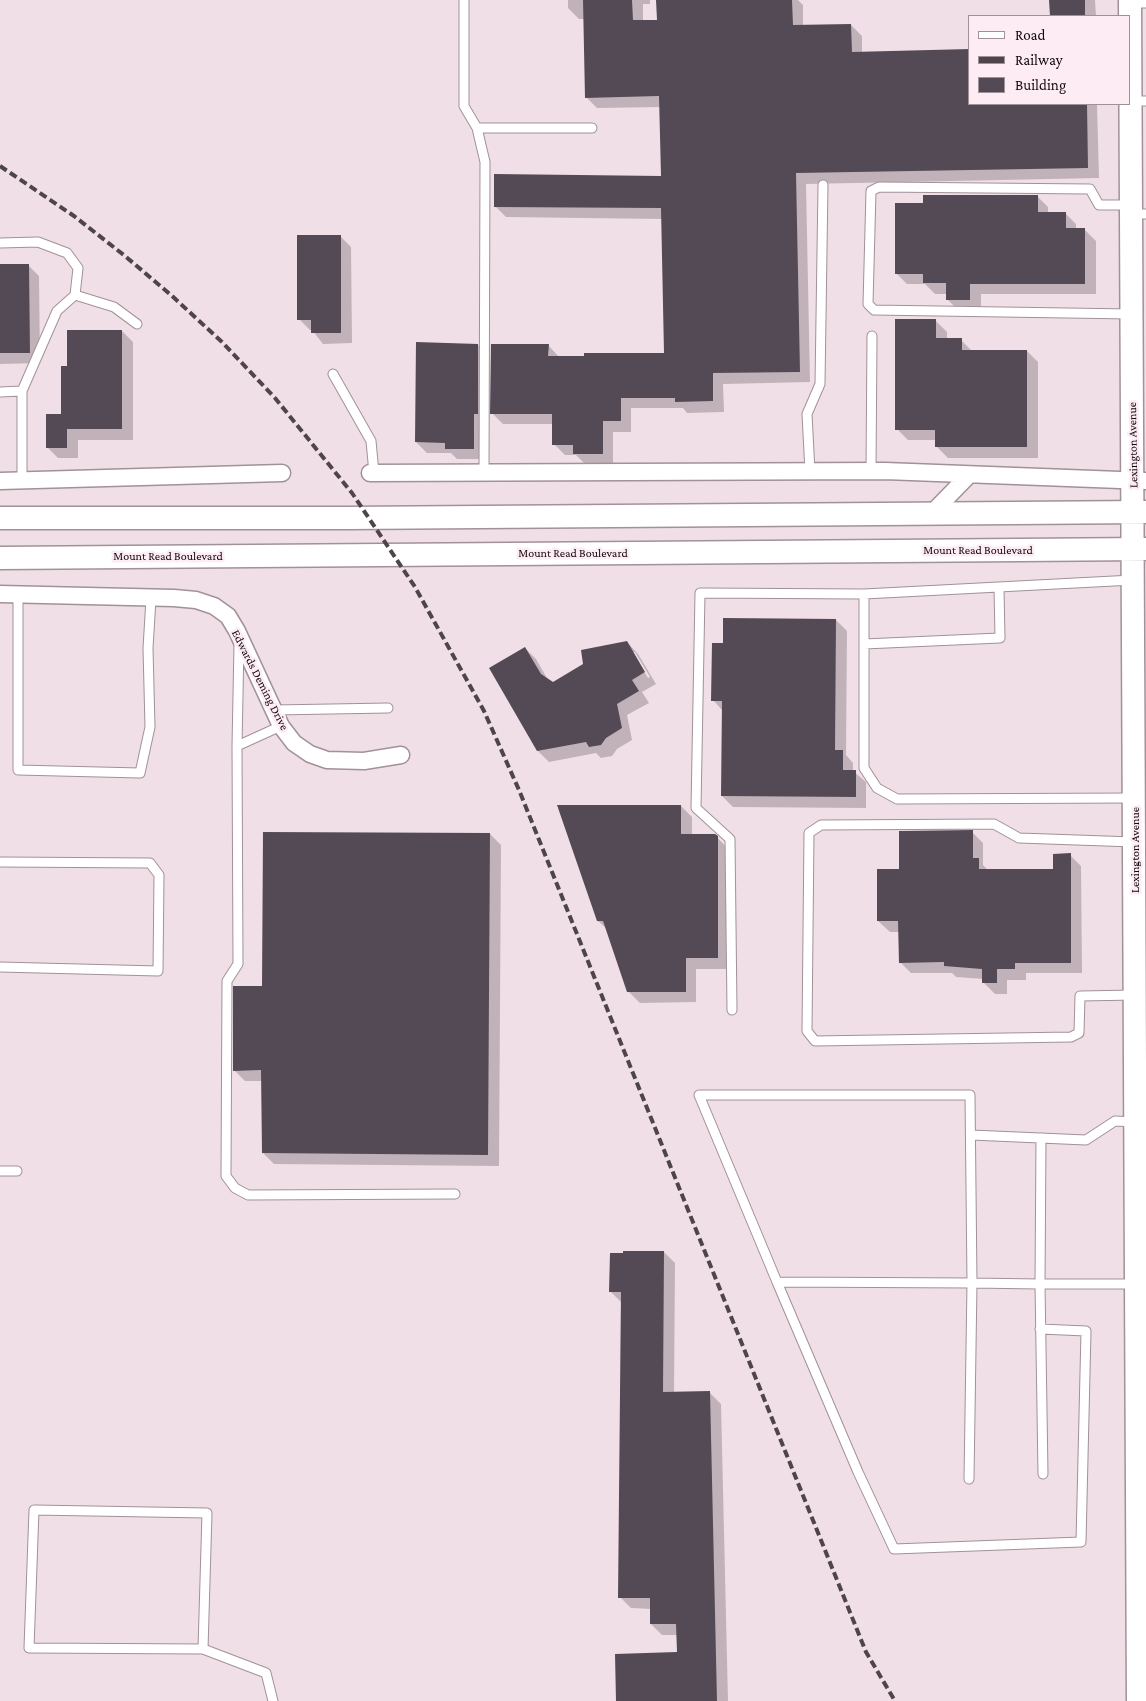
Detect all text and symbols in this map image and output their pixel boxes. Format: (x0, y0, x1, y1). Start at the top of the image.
legend (968, 15, 1131, 105)
text: Road (1015, 27, 1045, 43)
text: Railway (1015, 52, 1063, 68)
text: Building (1015, 77, 1066, 93)
street label: Lexington Avenue (1125, 402, 1141, 488)
street label: Mount Read Boulevard (923, 543, 1033, 557)
street label: Mount Read Boulevard (518, 546, 628, 560)
street label: Mount Read Boulevard (113, 549, 223, 563)
street label: Edwards Deming Drive (228, 627, 292, 733)
street label: Lexington Avenue (1128, 807, 1142, 893)

